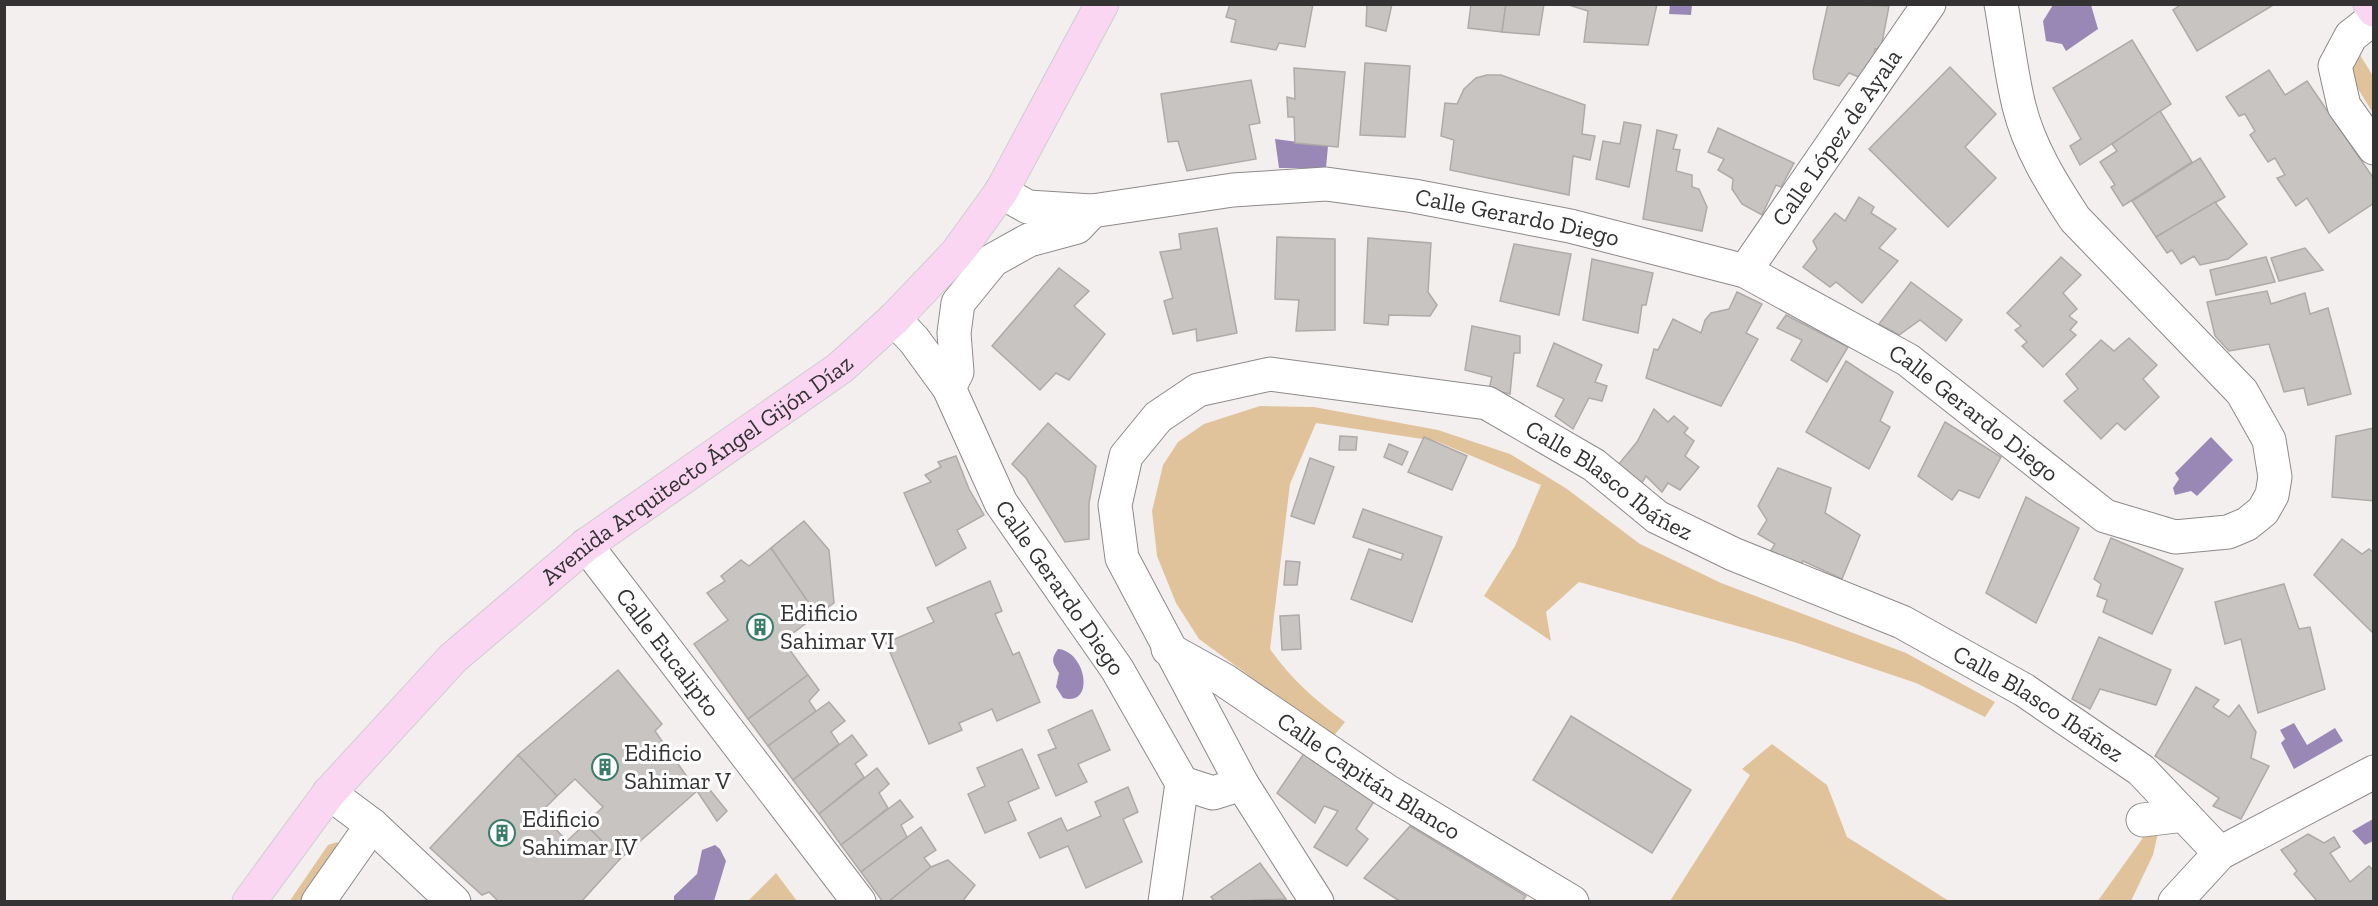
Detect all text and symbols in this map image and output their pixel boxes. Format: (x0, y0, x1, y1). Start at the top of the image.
street label: Calle López de Ayala (1765, 43, 1908, 231)
street label: Calle Gerardo Diego (1413, 182, 1623, 252)
street label: Calle Gerardo Diego (1884, 337, 2065, 488)
street label: Avenida Arquitecto Ángel Gijón Díaz (535, 348, 859, 591)
street label: Calle Blasco Ibáñez (1520, 413, 1698, 546)
street label: Calle Gerardo Diego (989, 494, 1132, 681)
street label: Calle Eucalipto (610, 582, 727, 722)
place label: Edificio Sahimar VI (780, 598, 894, 655)
building icon: Edificio Sahimar VI (745, 612, 775, 642)
street label: Calle Blasco Ibáñez (1948, 638, 2130, 768)
street label: Calle Capitán Blanco (1272, 706, 1466, 846)
place label: Edificio Sahimar V (624, 738, 731, 795)
building icon: Edificio Sahimar V (590, 752, 620, 782)
place label: Edificio Sahimar IV (522, 804, 638, 861)
building icon: Edificio Sahimar IV (487, 818, 517, 848)

